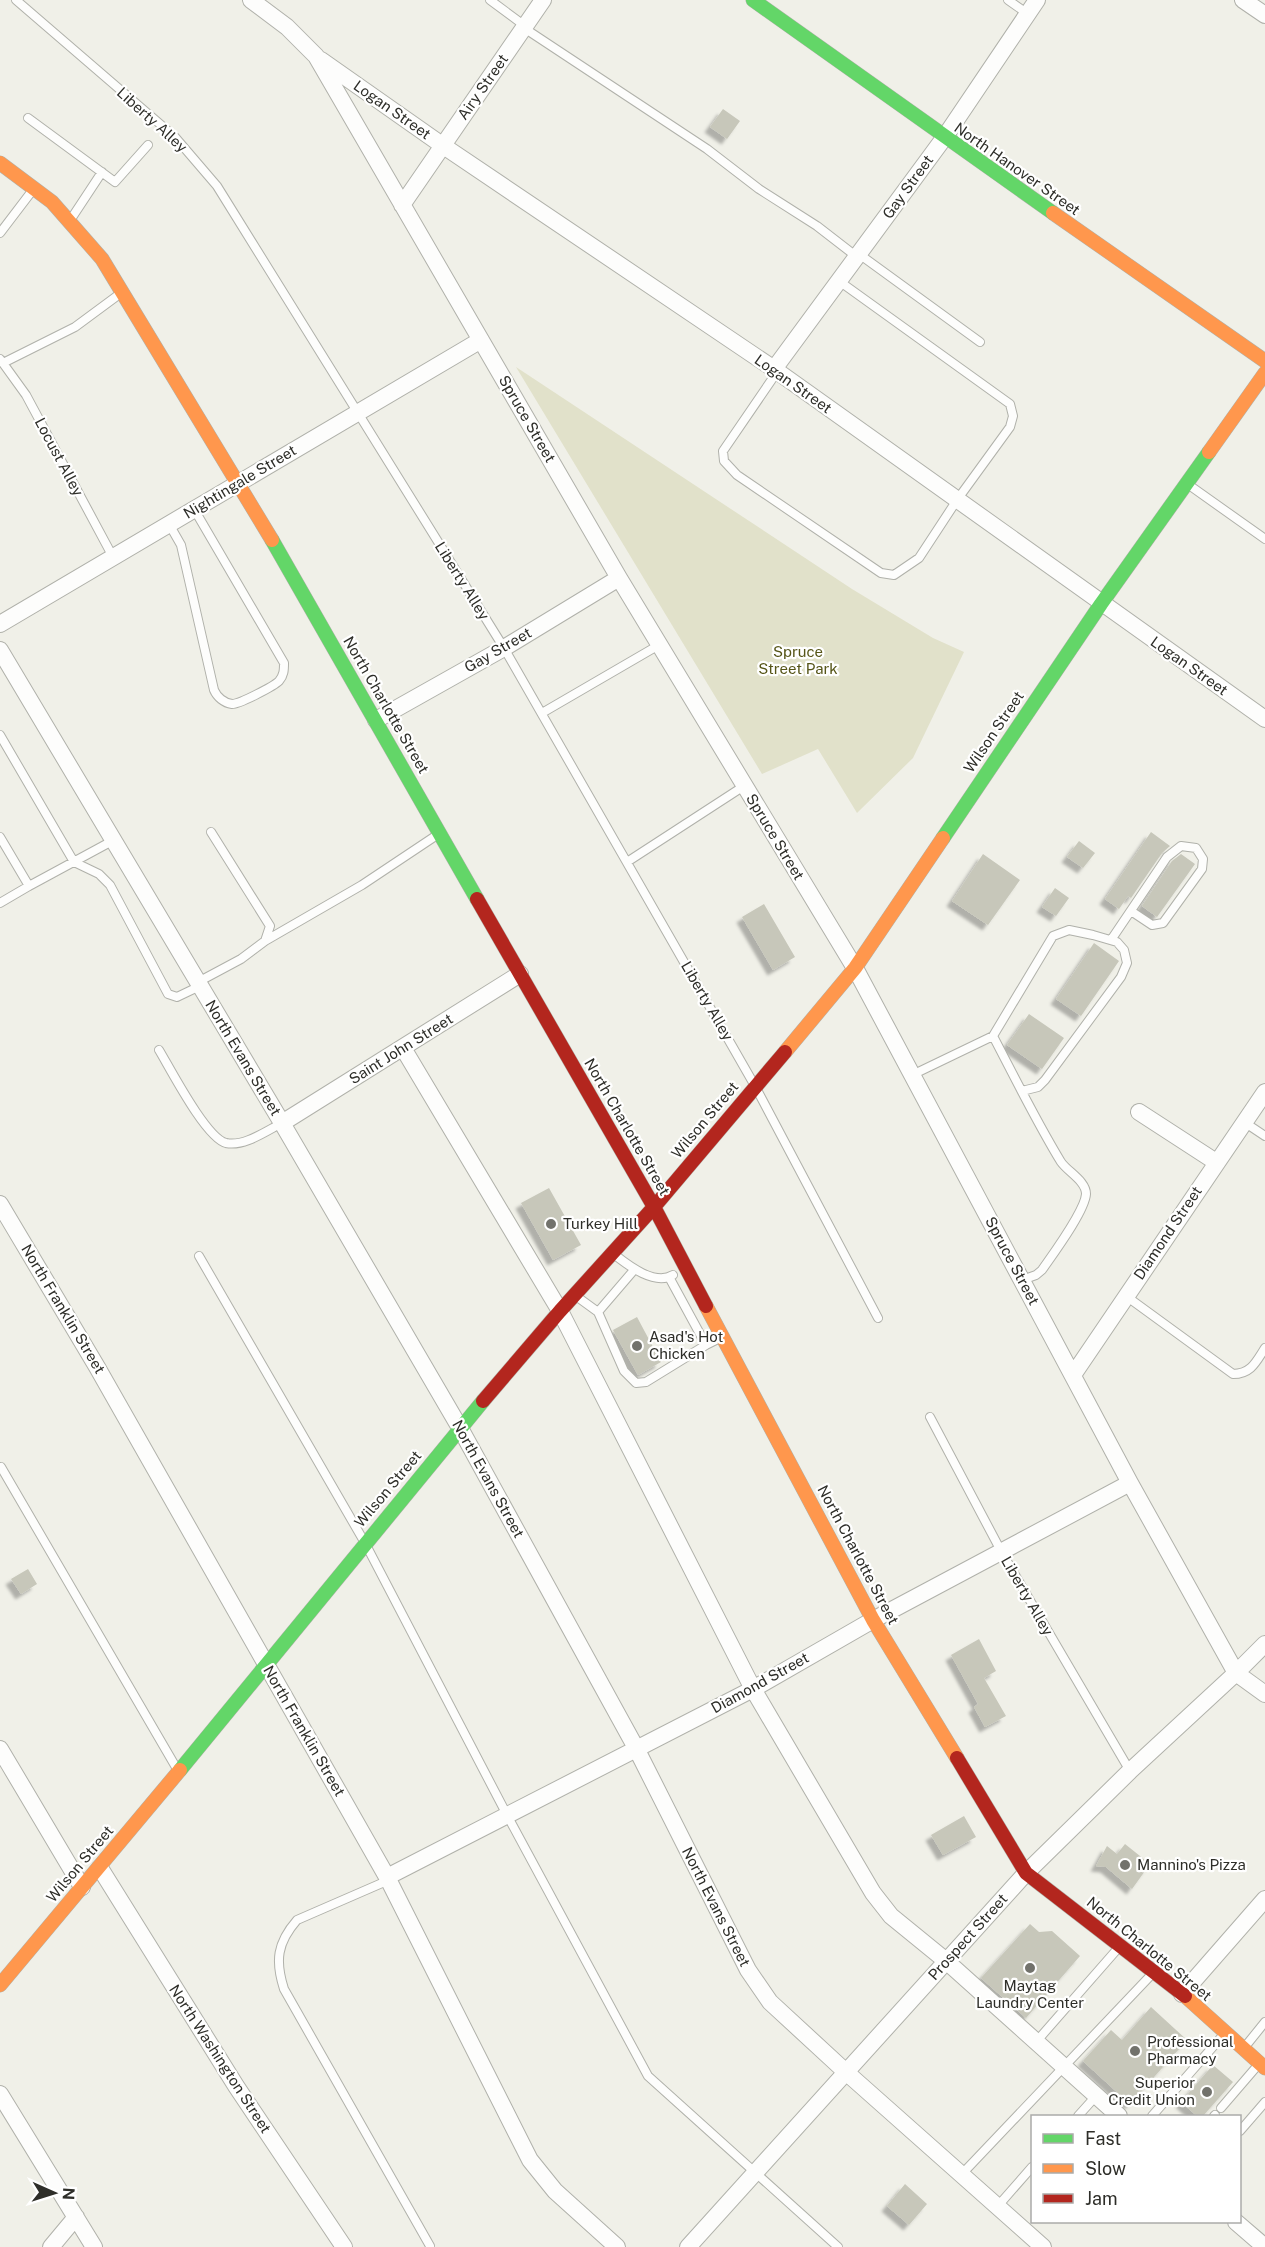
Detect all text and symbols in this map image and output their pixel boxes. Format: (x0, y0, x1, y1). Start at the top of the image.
street label: Airy Street (454, 51, 511, 123)
street label: Logan Street (350, 77, 434, 143)
street label: Liberty Alley (114, 84, 191, 156)
street label: North Hanover Street (951, 119, 1083, 218)
street label: Gay Street (879, 151, 936, 222)
street label: Logan Street (751, 351, 835, 417)
street label: Spruce Street (496, 372, 559, 465)
street label: Locust Alley (32, 415, 87, 499)
street label: Nightingale Street (180, 441, 299, 522)
street label: Liberty Alley (432, 539, 493, 623)
street label: Gay Street (461, 624, 534, 676)
street label: North Charlotte Street (340, 633, 433, 776)
street label: Logan Street (1147, 633, 1231, 699)
park label: Spruce Street Park (758, 643, 838, 677)
street label: Wilson Street (960, 688, 1027, 776)
street label: Spruce Street (743, 791, 808, 883)
street label: Liberty Alley (678, 958, 737, 1043)
street label: North Evans Street (202, 997, 285, 1119)
street label: Saint John Street (346, 1010, 456, 1087)
street label: North Charlotte Street (581, 1055, 674, 1198)
street label: Wilson Street (668, 1078, 742, 1161)
street label: Diamond Street (1130, 1183, 1205, 1283)
street label: Spruce Street (982, 1214, 1043, 1308)
place label: Turkey Hill (563, 1215, 638, 1232)
marker: Turkey Hill (544, 1217, 558, 1231)
street label: North Franklin Street (18, 1241, 109, 1377)
place label: Asad's Hot Chicken (649, 1328, 723, 1362)
marker: Asad's Hot Chicken (630, 1339, 644, 1353)
street label: North Evans Street (449, 1417, 528, 1541)
street label: Wilson Street (351, 1447, 425, 1530)
street label: North Charlotte Street (814, 1482, 903, 1628)
street label: Liberty Alley (998, 1553, 1057, 1638)
street label: Diamond Street (708, 1649, 812, 1716)
street label: North Franklin Street (260, 1663, 349, 1799)
street label: Wilson Street (43, 1822, 117, 1905)
street label: North Evans Street (679, 1844, 754, 1969)
place label: Mannino's Pizza (1137, 1856, 1246, 1873)
marker: Mannino's Pizza (1118, 1858, 1132, 1872)
street label: Prospect Street (925, 1890, 1011, 1983)
street label: North Charlotte Street (1084, 1893, 1215, 2004)
marker: Maytag Laundry Center (1023, 1961, 1037, 1975)
place label: Maytag Laundry Center (976, 1977, 1084, 2011)
street label: North Washington Street (166, 1981, 275, 2136)
place label: Professional Pharmacy (1147, 2033, 1234, 2067)
marker: Professional Pharmacy (1128, 2044, 1142, 2058)
place label: Superior Credit Union (1108, 2074, 1195, 2108)
marker: Superior Credit Union (1200, 2085, 1214, 2099)
legend (1031, 2115, 1241, 2223)
text: Fast (1085, 2128, 1121, 2149)
text: Slow (1085, 2158, 1126, 2179)
north arrow (24, 2163, 84, 2223)
text: N (59, 2187, 78, 2201)
text: Jam (1085, 2188, 1118, 2209)

